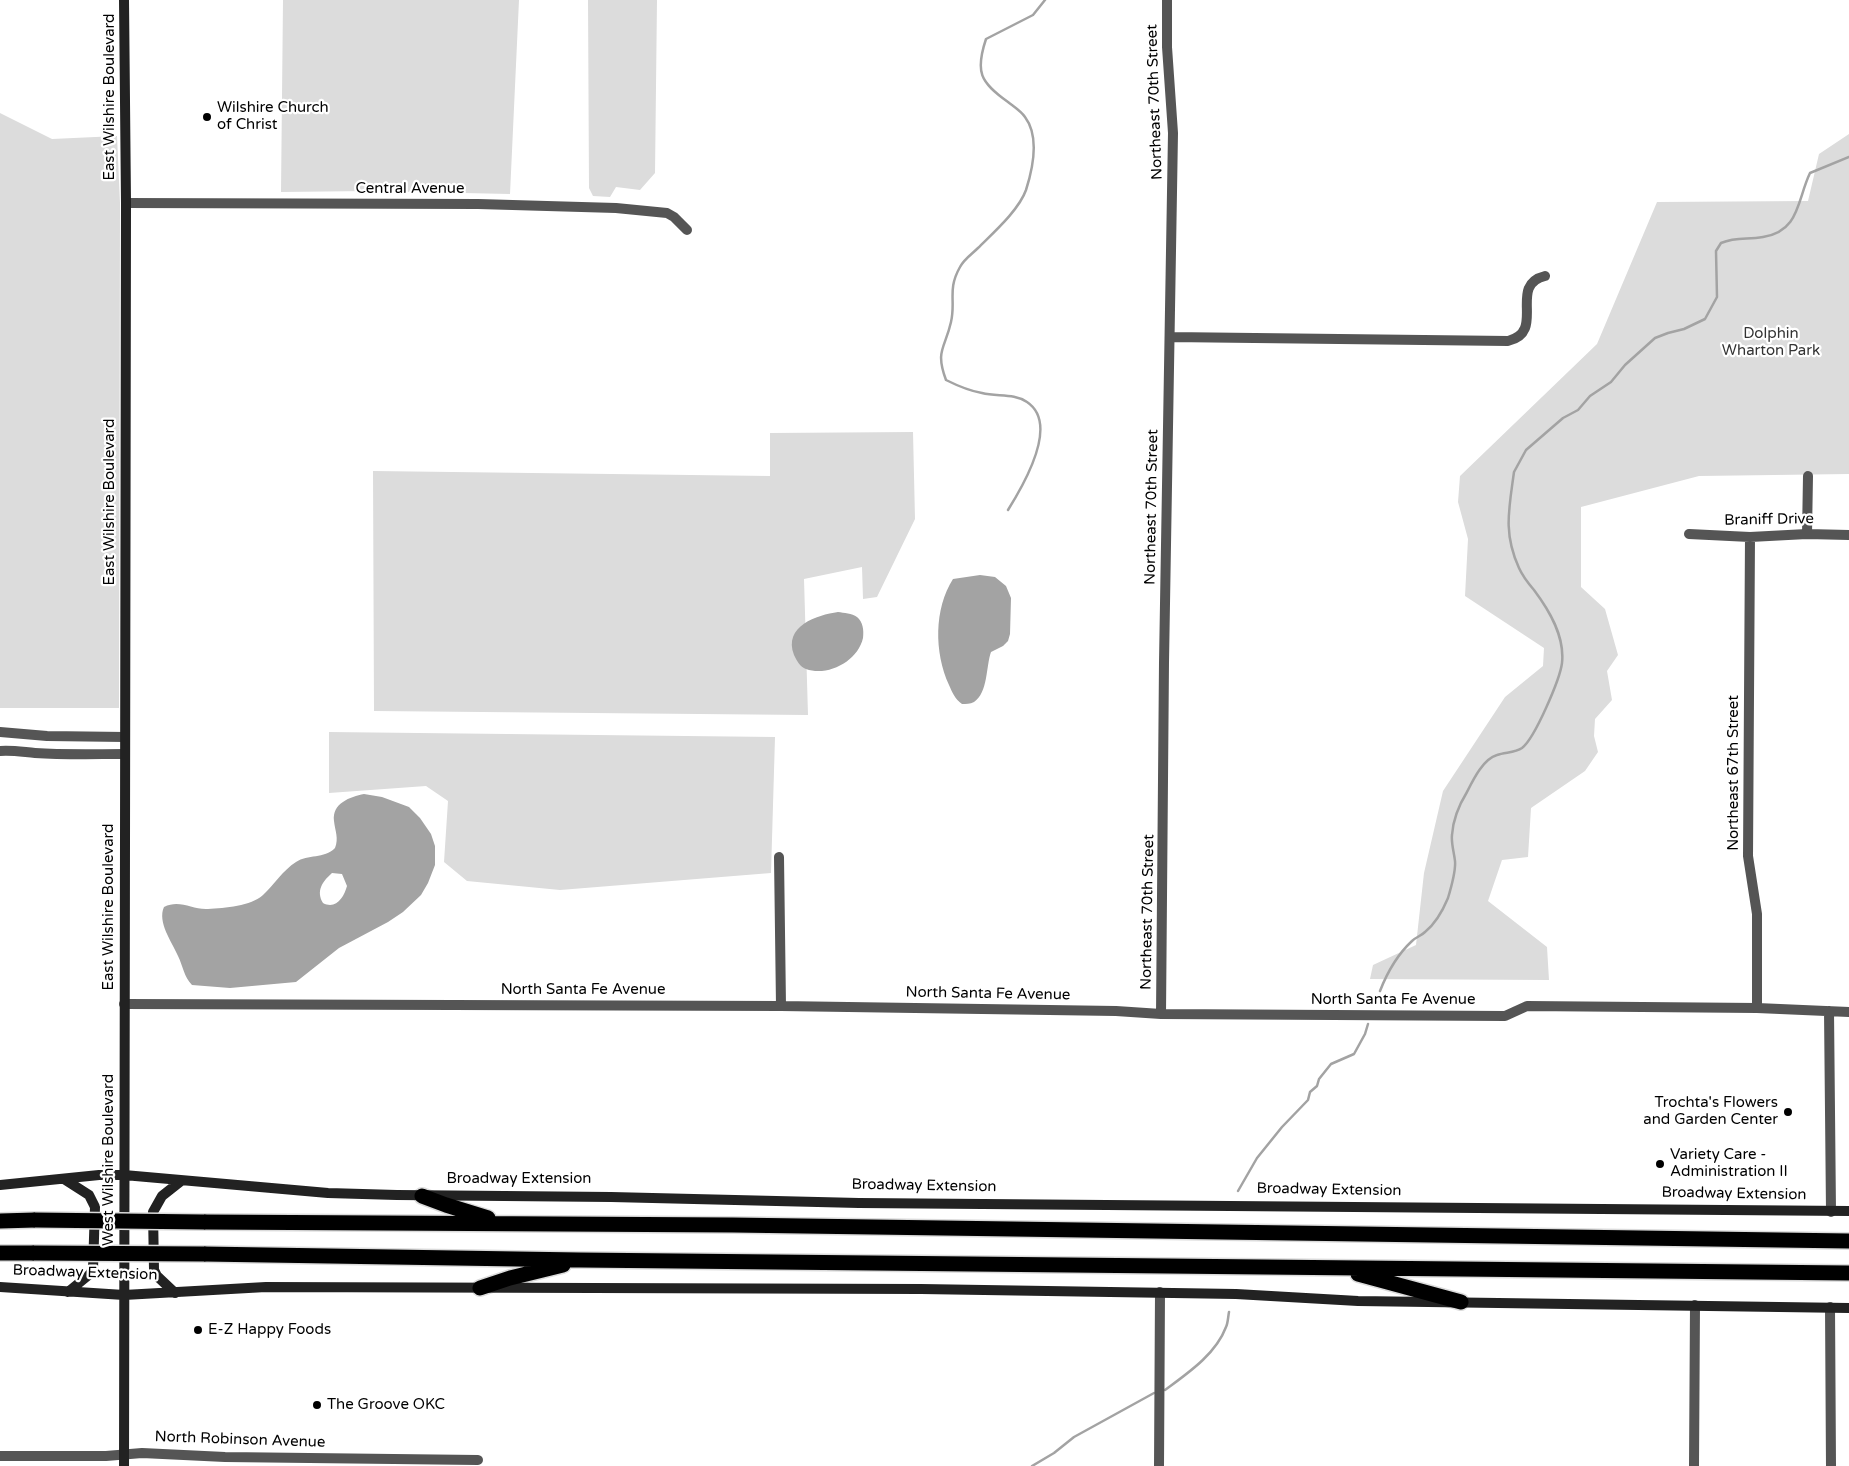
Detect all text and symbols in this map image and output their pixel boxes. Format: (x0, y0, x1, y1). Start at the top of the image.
street label: East Wilshire Boulevard (101, 13, 119, 181)
street label: Northeast 70th Street (1143, 24, 1167, 180)
place label: Wilshire Church of Christ (217, 99, 329, 134)
marker: Wilshire Church of Christ (201, 111, 213, 123)
street label: Central Avenue (356, 180, 464, 198)
park label: Dolphin Wharton Park (1722, 325, 1820, 360)
street label: East Wilshire Boulevard (101, 418, 119, 586)
street label: Northeast 70th Street (1142, 429, 1162, 585)
street label: Braniff Drive (1724, 510, 1814, 530)
street label: Northeast 67th Street (1725, 695, 1743, 851)
street label: East Wilshire Boulevard (100, 823, 118, 991)
street label: Northeast 70th Street (1138, 834, 1158, 990)
street label: North Santa Fe Avenue (501, 981, 665, 999)
street label: North Santa Fe Avenue (905, 984, 1071, 1004)
street label: North Santa Fe Avenue (1311, 991, 1475, 1009)
street label: West Wilshire Boulevard (100, 1074, 118, 1246)
place label: Trochta's Flowers and Garden Center (1643, 1094, 1778, 1129)
marker: Trochta's Flowers and Garden Center (1782, 1106, 1794, 1118)
place label: Variety Care - Administration II (1670, 1146, 1788, 1181)
marker: Variety Care - Administration II (1654, 1158, 1666, 1170)
street label: Broadway Extension (447, 1170, 591, 1188)
street label: Broadway Extension (851, 1176, 997, 1196)
street label: Broadway Extension (1256, 1180, 1402, 1200)
street label: Broadway Extension (1661, 1184, 1807, 1204)
street label: Broadway Extension (12, 1261, 158, 1285)
place label: E-Z Happy Foods (208, 1321, 331, 1339)
marker: E-Z Happy Foods (192, 1324, 204, 1336)
place label: The Groove OKC (327, 1396, 445, 1414)
marker: The Groove OKC (311, 1399, 323, 1411)
street label: North Robinson Avenue (154, 1428, 326, 1452)

